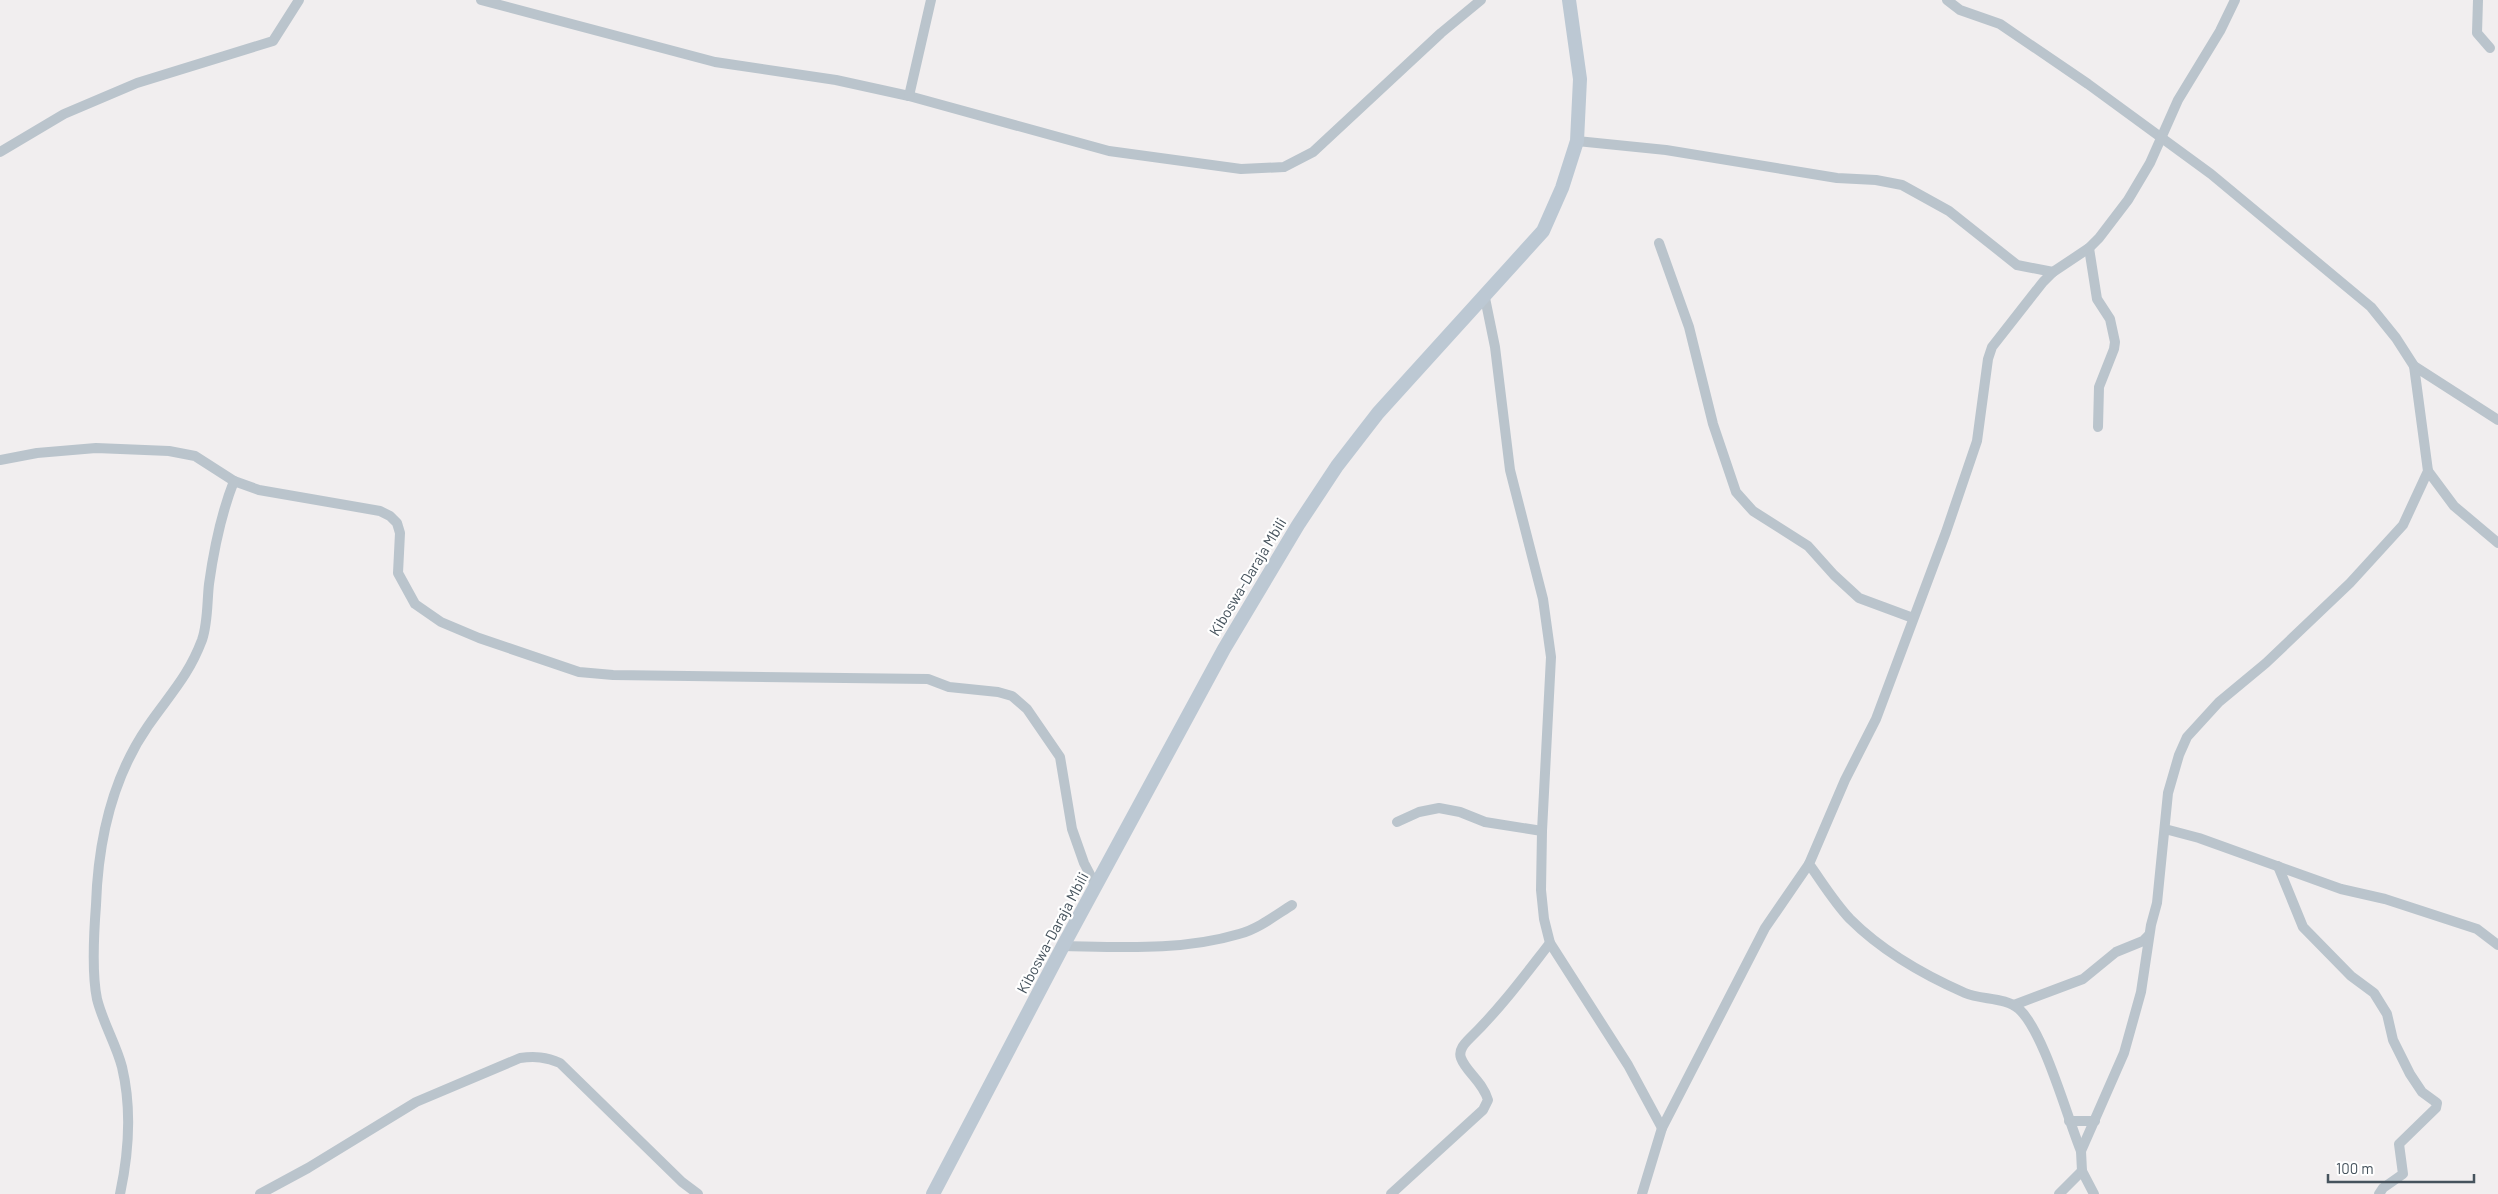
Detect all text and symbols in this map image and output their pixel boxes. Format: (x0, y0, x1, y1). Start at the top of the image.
street label: Kiboswa-Daraja Mbili (1205, 514, 1290, 639)
street label: Kiboswa-Daraja Mbili (1013, 869, 1092, 996)
scale bar (2328, 1152, 2474, 1184)
text: 100 m (2336, 1159, 2374, 1177)

